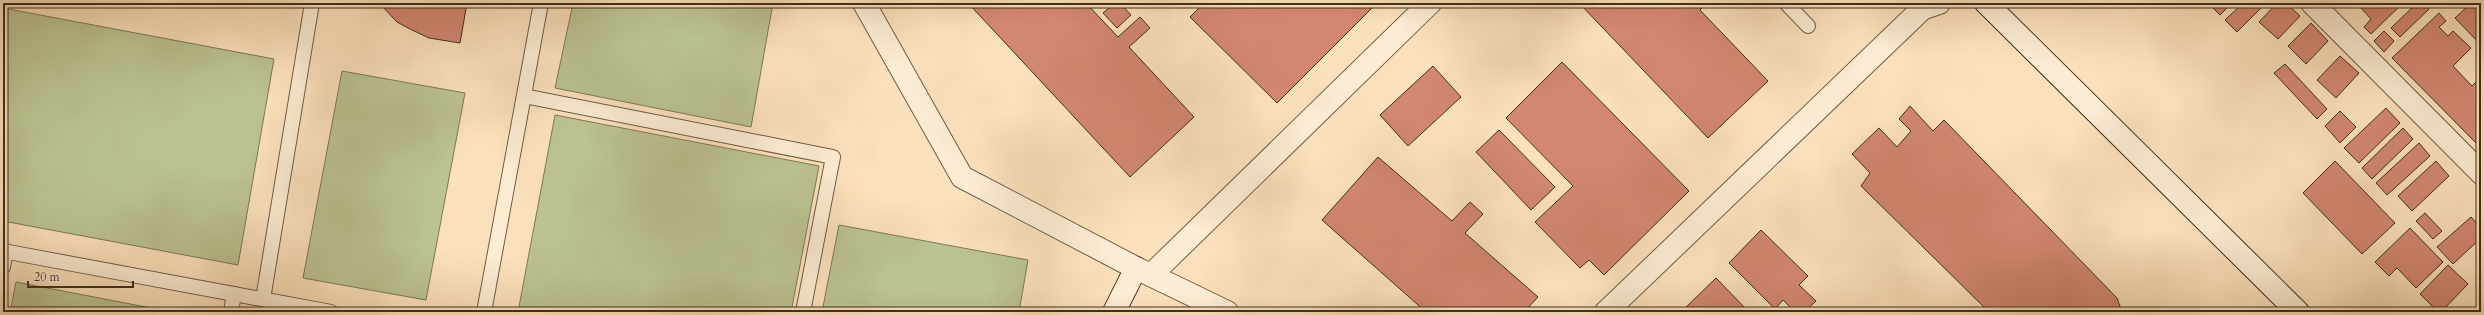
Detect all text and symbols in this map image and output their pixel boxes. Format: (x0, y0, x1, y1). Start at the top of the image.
scale bar (28, 263, 133, 289)
text: 20 m (34, 269, 61, 285)

